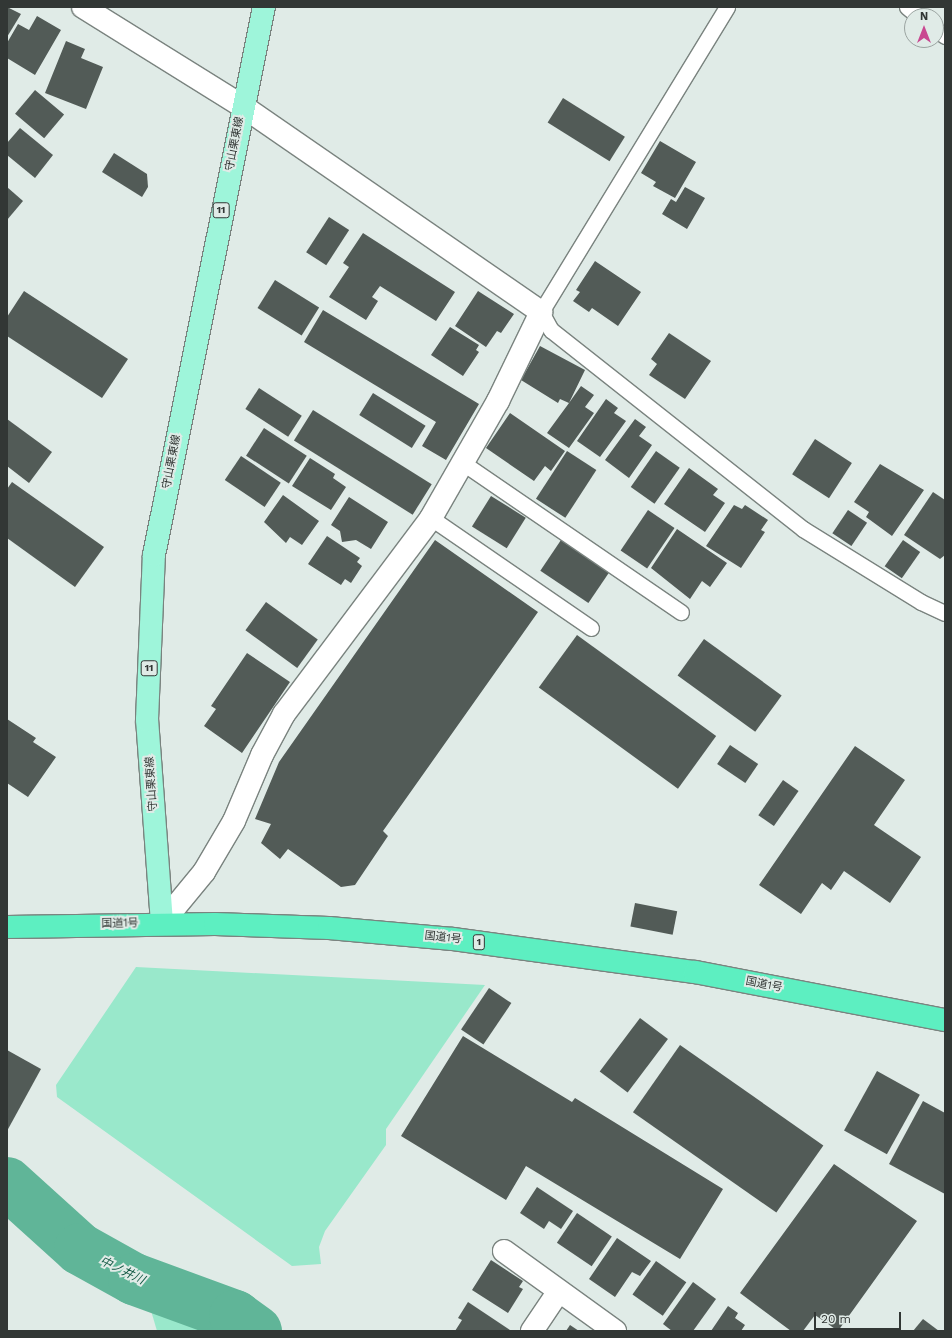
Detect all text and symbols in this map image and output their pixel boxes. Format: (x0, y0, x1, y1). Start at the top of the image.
north arrow (904, 8, 944, 48)
text: N (920, 10, 928, 23)
street label: 守山栗東線 (223, 116, 247, 172)
road number: 11 (212, 202, 230, 218)
street label: 守山栗東線 (160, 434, 184, 490)
road number: 11 (140, 660, 158, 676)
street label: 守山栗東線 (143, 756, 161, 812)
street label: 国道1号 (101, 917, 139, 931)
street label: 国道1号 (424, 929, 462, 947)
road number: 1 (472, 934, 486, 950)
street label: 国道1号 (744, 975, 784, 995)
water label: 中ノ井川 (97, 1254, 147, 1288)
scale bar (816, 1304, 903, 1330)
text: 20 m (821, 1312, 851, 1326)

